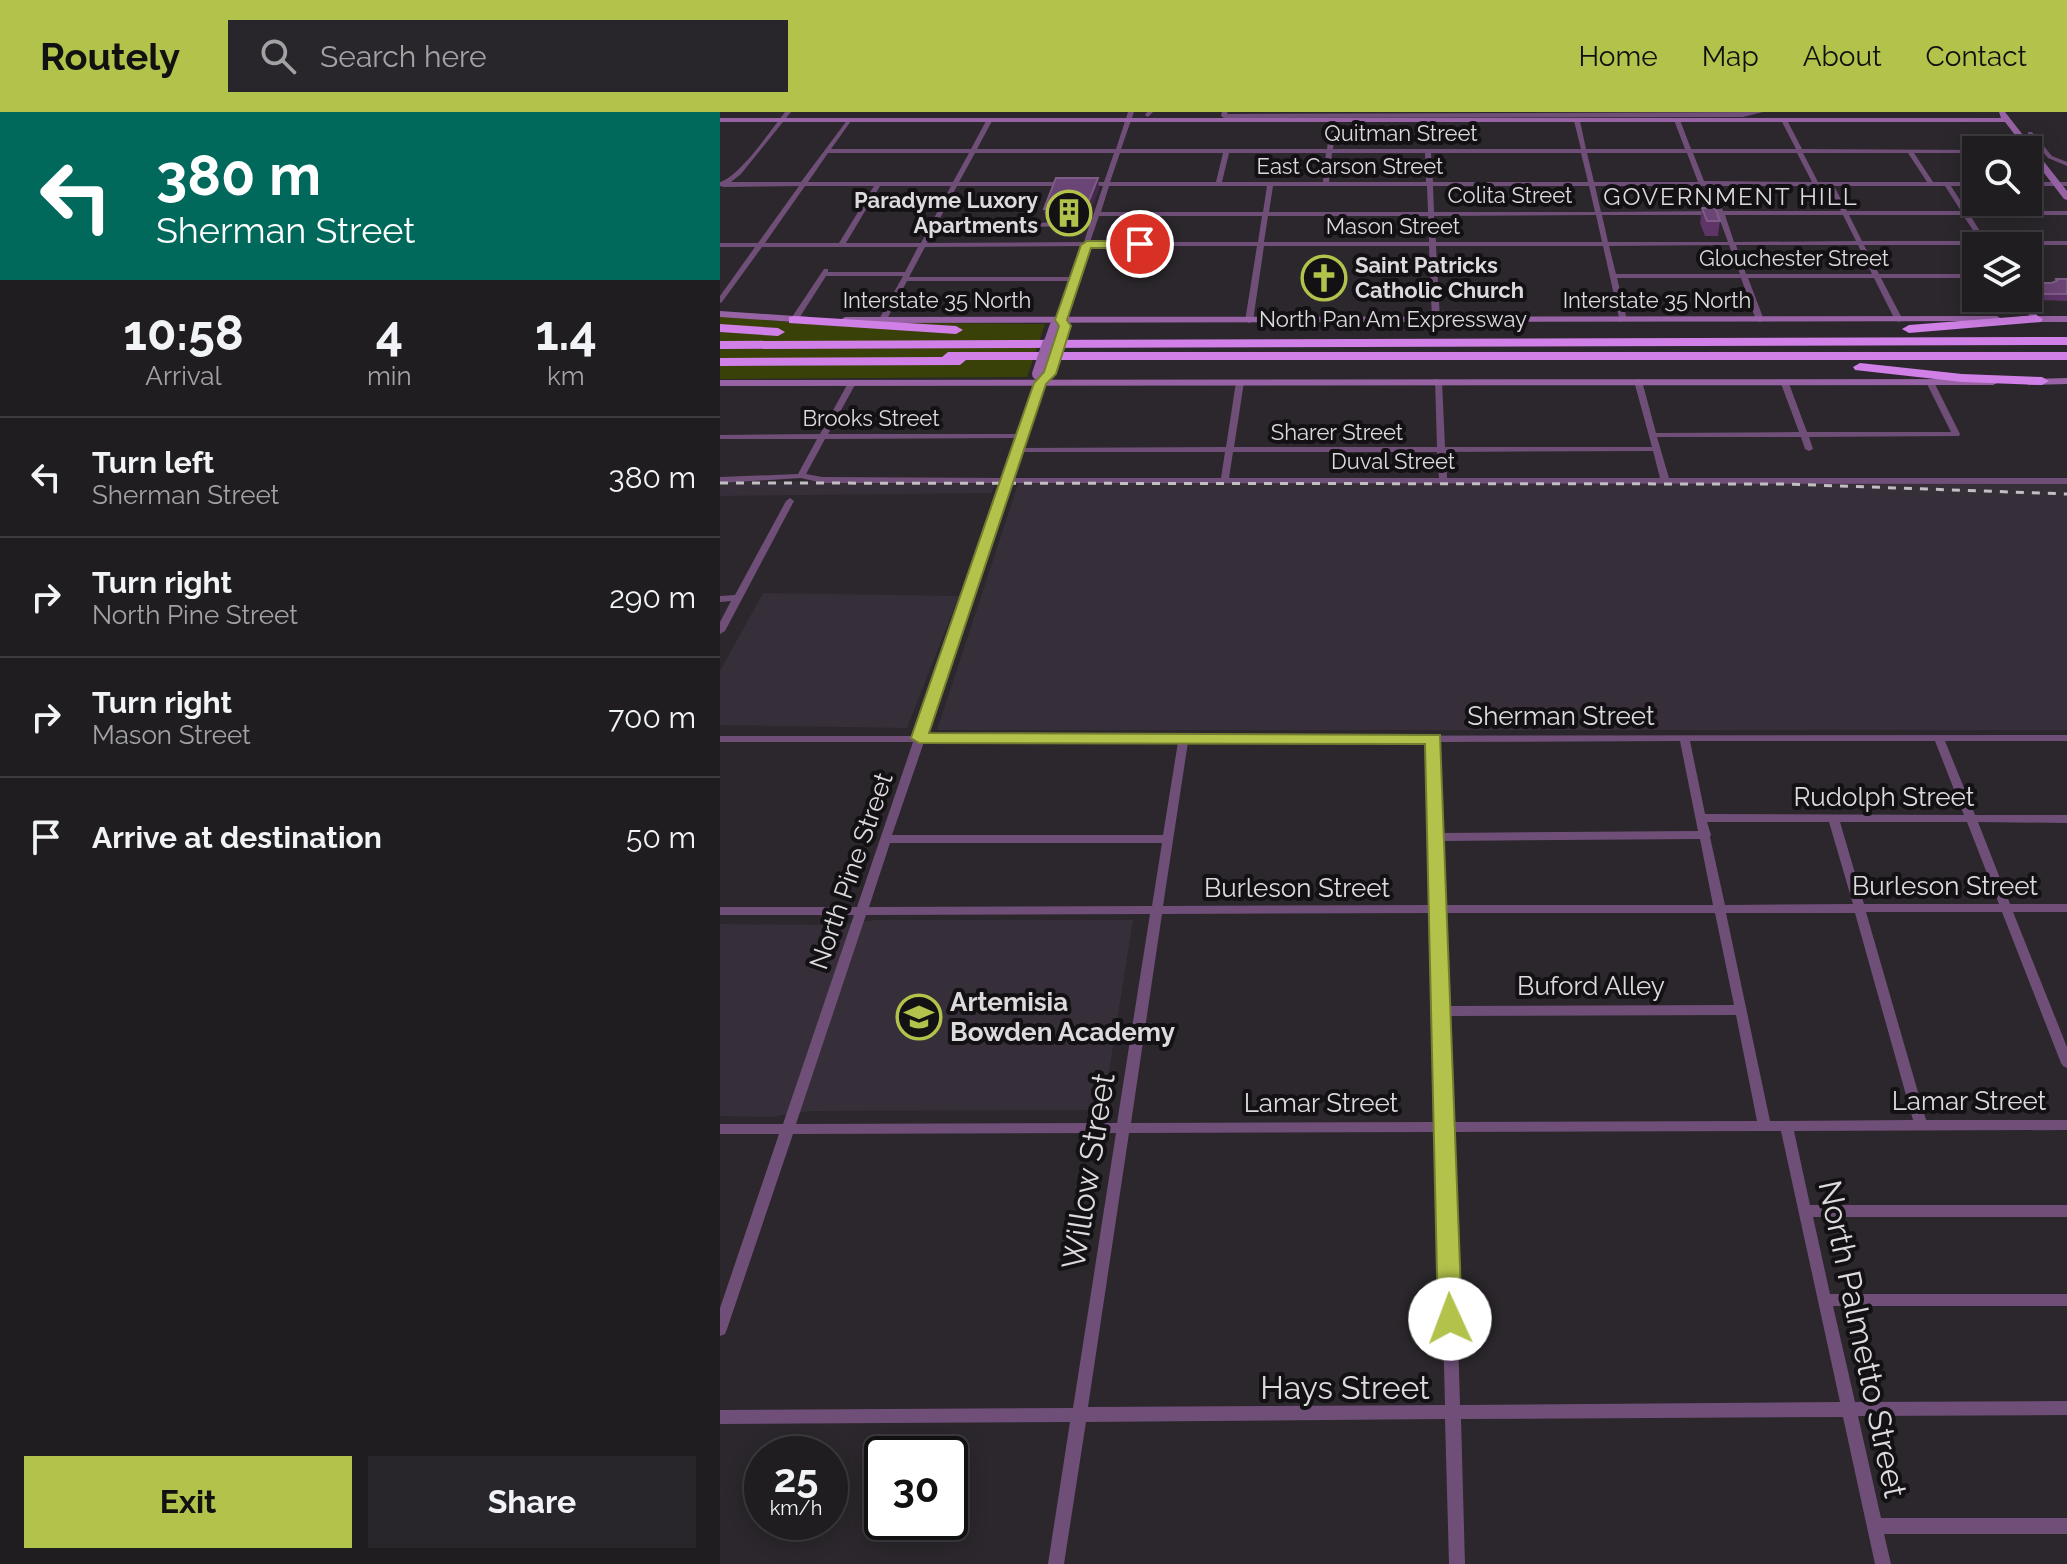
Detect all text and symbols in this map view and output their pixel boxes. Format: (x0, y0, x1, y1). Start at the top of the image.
search box (228, 20, 788, 92)
text: Routely (40, 34, 180, 79)
icon: search (256, 34, 300, 78)
text: Search here (320, 39, 487, 74)
text: Home (1578, 40, 1658, 73)
text: Map (1702, 40, 1759, 73)
text: About (1803, 40, 1882, 73)
text: Contact (1926, 40, 2027, 73)
street label: Quitman Street (1324, 120, 1478, 146)
map controls (1962, 136, 2042, 312)
button: search (1962, 136, 2042, 216)
text: 380 m (156, 142, 321, 208)
icon: left (24, 144, 128, 248)
street label: East Carson Street (1257, 153, 1444, 179)
street label: Colita Street (1448, 182, 1573, 208)
district label: GOVERNMENT HILL (1603, 182, 1859, 211)
place label: Paradyme Luxory Apartments (854, 187, 1038, 238)
building icon: Paradyme Luxory Apartments (1045, 189, 1093, 237)
text: Sherman Street (156, 209, 415, 251)
pin (1106, 210, 1174, 278)
street label: Mason Street (1326, 213, 1461, 239)
icon: arrive (1118, 222, 1162, 266)
button: layers (1962, 232, 2042, 312)
street label: Glouchester Street (1699, 245, 1890, 271)
place label: Saint Patricks Catholic Church (1355, 252, 1524, 303)
church icon: Saint Patricks Catholic Church (1300, 254, 1348, 302)
street label: Interstate 35 North (843, 287, 1031, 313)
street label: Interstate 35 North (1563, 287, 1751, 313)
text: 10:58 (123, 305, 244, 361)
text: 4 (376, 305, 403, 361)
text: 1.4 (535, 305, 597, 361)
street label: North Pan Am Expressway (1259, 306, 1527, 332)
text: Arrival (145, 361, 222, 391)
text: min (367, 361, 412, 391)
text: km (547, 361, 585, 391)
street label: Brooks Street (802, 405, 940, 431)
street label: Sharer Street (1271, 419, 1404, 445)
text: Turn left (92, 445, 214, 480)
street label: Duval Street (1331, 448, 1456, 474)
icon: left (24, 455, 68, 499)
text: 380 m (609, 460, 696, 495)
text: Sherman Street (92, 480, 279, 510)
text: Turn right (92, 565, 232, 600)
icon: right (24, 575, 68, 619)
text: 290 m (609, 580, 696, 615)
text: North Pine Street (92, 600, 298, 630)
text: Turn right (92, 685, 232, 720)
icon: right (24, 695, 68, 739)
text: 700 m (608, 700, 696, 735)
street label: Sherman Street (1467, 701, 1655, 731)
text: Mason Street (92, 720, 251, 750)
street label: North Pine Street (803, 768, 899, 973)
street label: Rudolph Street (1794, 782, 1975, 812)
icon: arrive (24, 815, 68, 859)
text: Arrive at destination (92, 820, 382, 855)
text: 50 m (626, 820, 696, 855)
street label: Burleson Street (1852, 871, 2038, 901)
street label: Burleson Street (1204, 873, 1390, 903)
street label: Buford Alley (1517, 971, 1665, 1001)
place label: Artemisia Bowden Academy (950, 987, 1175, 1047)
school or university icon: Artemisia Bowden Academy (895, 993, 943, 1041)
street label: Willow Street (1054, 1070, 1122, 1272)
street label: Lamar Street (1892, 1086, 2047, 1116)
street label: Lamar Street (1244, 1088, 1399, 1118)
street label: North Palmetto Street (1811, 1177, 1915, 1501)
position arrow (1408, 1277, 1492, 1361)
street label: Hays Street (1260, 1369, 1430, 1406)
speed limit sign: 30 (864, 1436, 968, 1540)
text: 25 (774, 1454, 818, 1501)
button: Exit (24, 1456, 352, 1548)
button: Share (368, 1456, 696, 1548)
text: km/h (770, 1496, 822, 1520)

